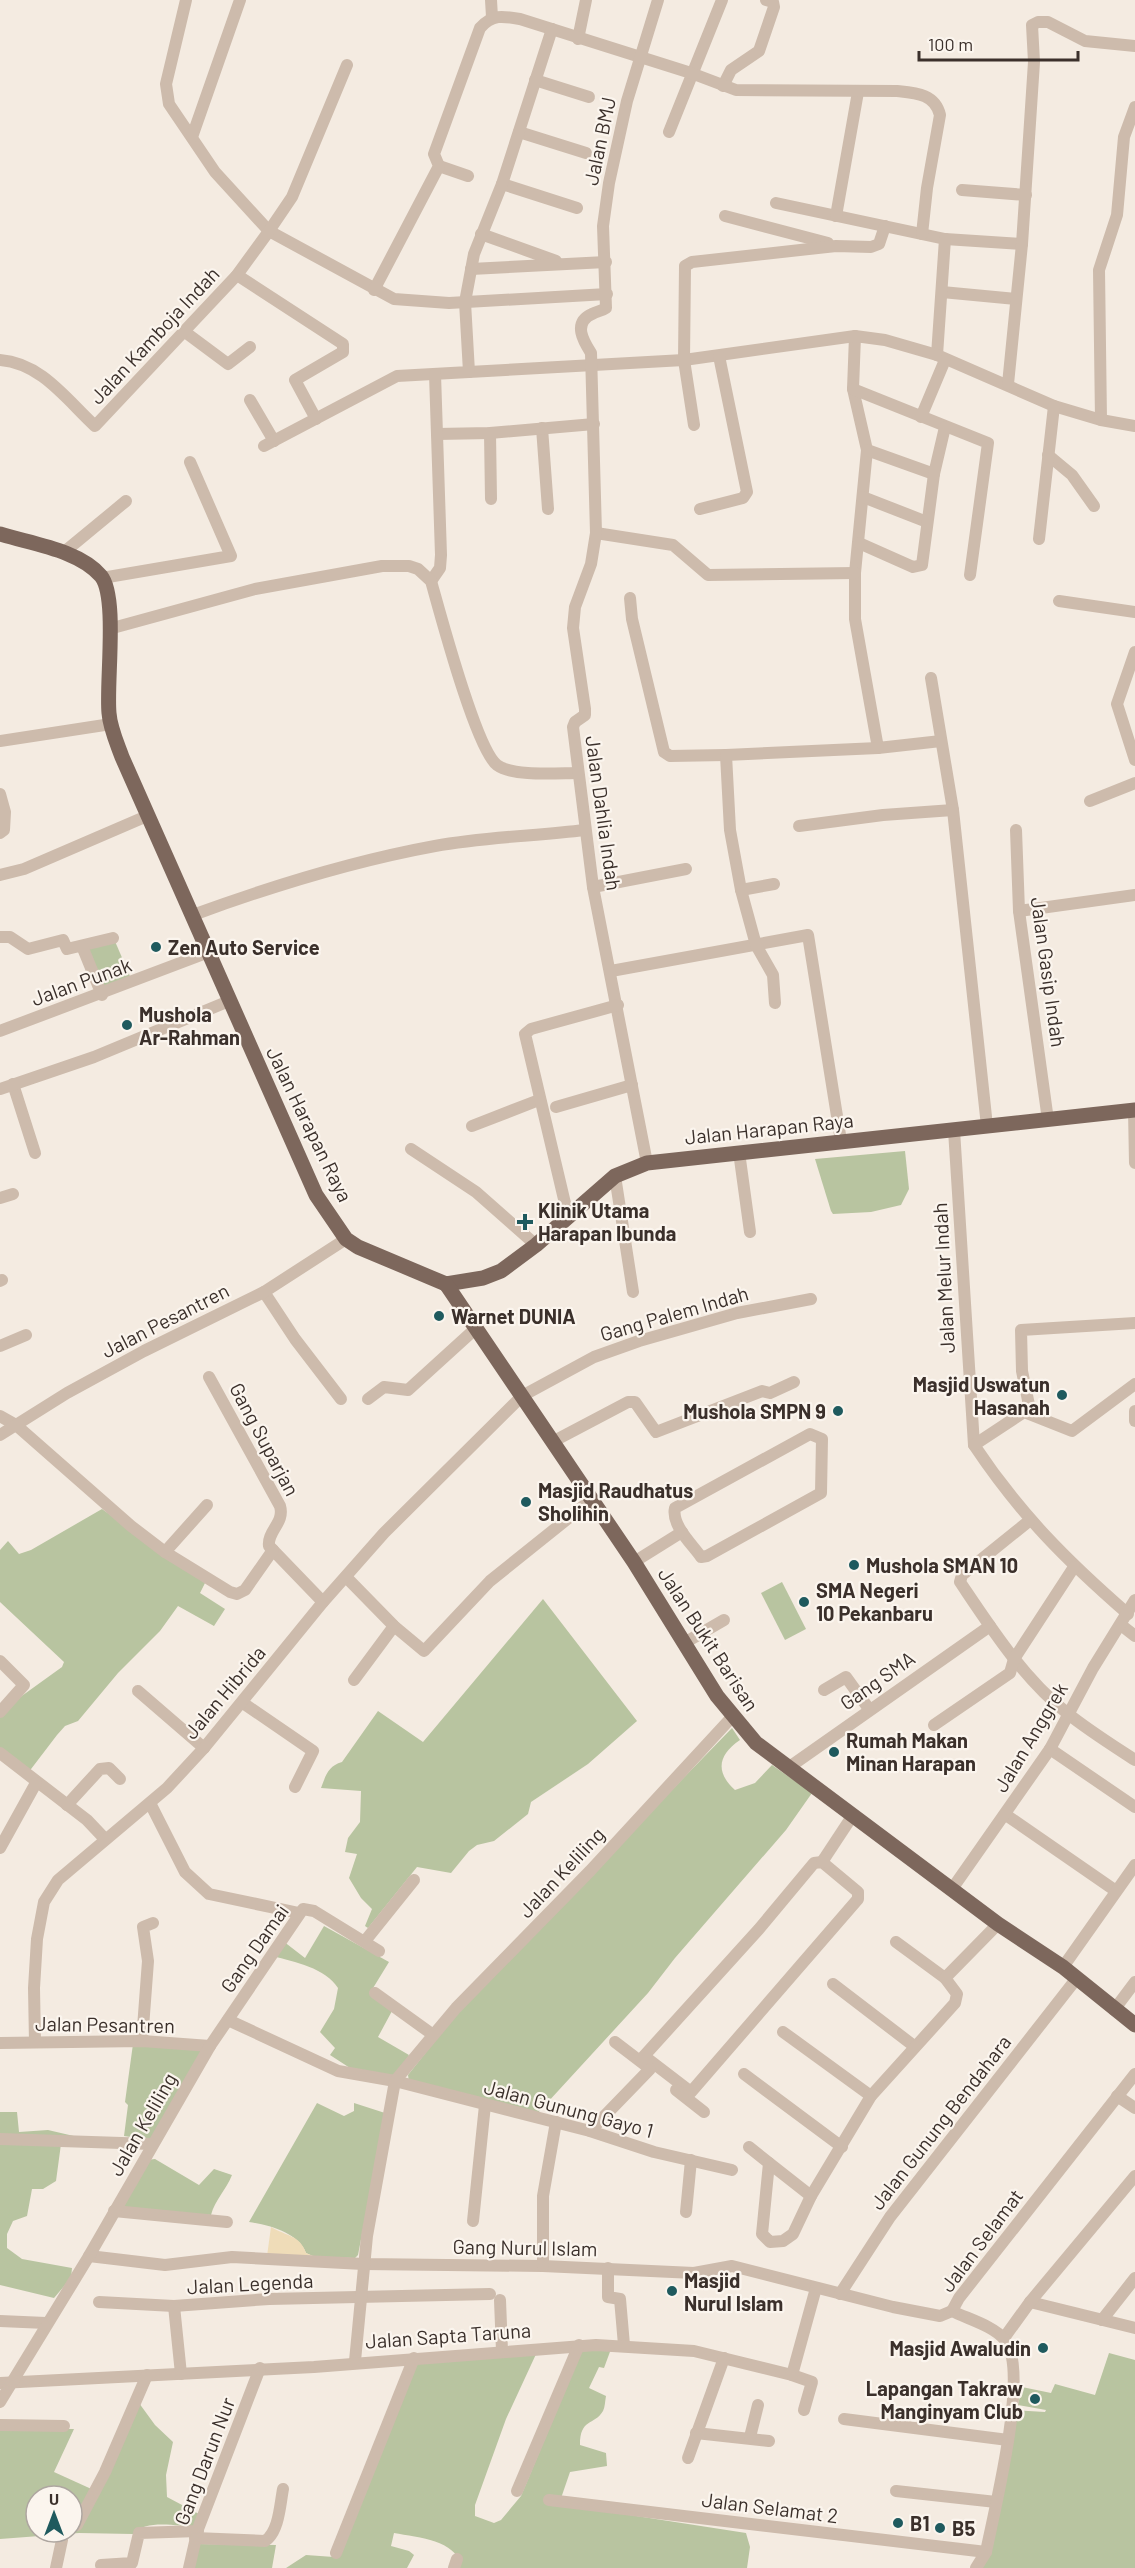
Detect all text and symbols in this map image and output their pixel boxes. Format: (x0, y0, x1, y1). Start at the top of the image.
scale bar (919, 24, 1078, 62)
text: 100 m (928, 33, 973, 55)
street label: Jalan BMJ (578, 95, 620, 187)
street label: Jalan Kamboja Indah (84, 261, 224, 409)
street label: Jalan Dahlia Indah (581, 734, 627, 892)
street label: Jalan Gasip Indah (1027, 895, 1071, 1049)
place label: Zen Auto Service (168, 935, 320, 959)
marker: Zen Auto Service (149, 940, 163, 954)
street label: Jalan Punak (28, 952, 134, 1010)
place label: Mushola Ar-Rahman (139, 1002, 240, 1049)
marker: Mushola Ar-Rahman (120, 1018, 134, 1032)
street label: Jalan Harapan Raya (262, 1042, 358, 1206)
street label: Jalan Harapan Raya (683, 1107, 855, 1149)
place label: Klinik Utama Harapan Ibunda (538, 1198, 676, 1245)
street label: Jalan Melur Indah (927, 1202, 959, 1354)
marker: Klinik Utama Harapan Ibunda (516, 1213, 534, 1231)
street label: Jalan Pesantren (97, 1278, 233, 1362)
street label: Gang Palem Indah (597, 1280, 751, 1346)
place label: Warnet DUNIA (451, 1304, 576, 1328)
marker: Warnet DUNIA (432, 1309, 446, 1323)
place label: Masjid Uswatun Hasanah (913, 1372, 1050, 1419)
street label: Gang Suparjan (225, 1378, 305, 1500)
marker: Masjid Uswatun Hasanah (1055, 1388, 1069, 1402)
place label: Mushola SMPN 9 (683, 1399, 826, 1423)
marker: Mushola SMPN 9 (831, 1404, 845, 1418)
place label: Masjid Raudhatus Sholihin (538, 1478, 693, 1525)
marker: Masjid Raudhatus Sholihin (519, 1495, 533, 1509)
place label: Mushola SMAN 10 (866, 1553, 1018, 1577)
marker: Mushola SMAN 10 (847, 1558, 861, 1572)
street label: Jalan Bukit Barisan (654, 1563, 764, 1715)
place label: SMA Negeri 10 Pekanbaru (816, 1578, 933, 1625)
marker: SMA Negeri 10 Pekanbaru (797, 1595, 811, 1609)
street label: Jalan Hibrida (178, 1641, 270, 1743)
street label: Gang SMA (835, 1646, 919, 1714)
street label: Jalan Anggrek (988, 1678, 1072, 1796)
place label: Rumah Makan Minan Harapan (846, 1728, 976, 1775)
marker: Rumah Makan Minan Harapan (827, 1745, 841, 1759)
street label: Jalan Keliling (513, 1822, 609, 1922)
street label: Gang Damai (215, 1899, 293, 1997)
street label: Jalan Pesantren (35, 2011, 175, 2037)
street label: Jalan Gunung Bendahara (864, 2030, 1016, 2214)
street label: Jalan Keliling (103, 2068, 181, 2180)
street label: Jalan Gunung Gayo 1 (482, 2074, 656, 2142)
street label: Jalan Selamat (935, 2184, 1027, 2296)
street label: Gang Nurul Islam (452, 2234, 598, 2260)
street label: Jalan Legenda (186, 2268, 314, 2298)
place label: Masjid Nurul Islam (684, 2268, 783, 2315)
marker: Masjid Nurul Islam (665, 2284, 679, 2298)
street label: Jalan Sapta Taruna (364, 2317, 532, 2353)
place label: Masjid Awaludin (889, 2336, 1031, 2360)
marker: Masjid Awaludin (1036, 2341, 1050, 2355)
place label: Lapangan Takraw Manginyam Club (866, 2376, 1023, 2423)
marker: Lapangan Takraw Manginyam Club (1028, 2392, 1042, 2406)
street label: Gang Darun Nur (169, 2394, 239, 2528)
north arrow (24, 2484, 84, 2544)
street label: Jalan Selamat 2 (700, 2487, 840, 2527)
text: U (49, 2489, 59, 2508)
place label: B1 (910, 2511, 929, 2535)
marker: B1 (891, 2516, 905, 2530)
place label: B5 (952, 2516, 975, 2540)
marker: B5 (933, 2521, 947, 2535)

